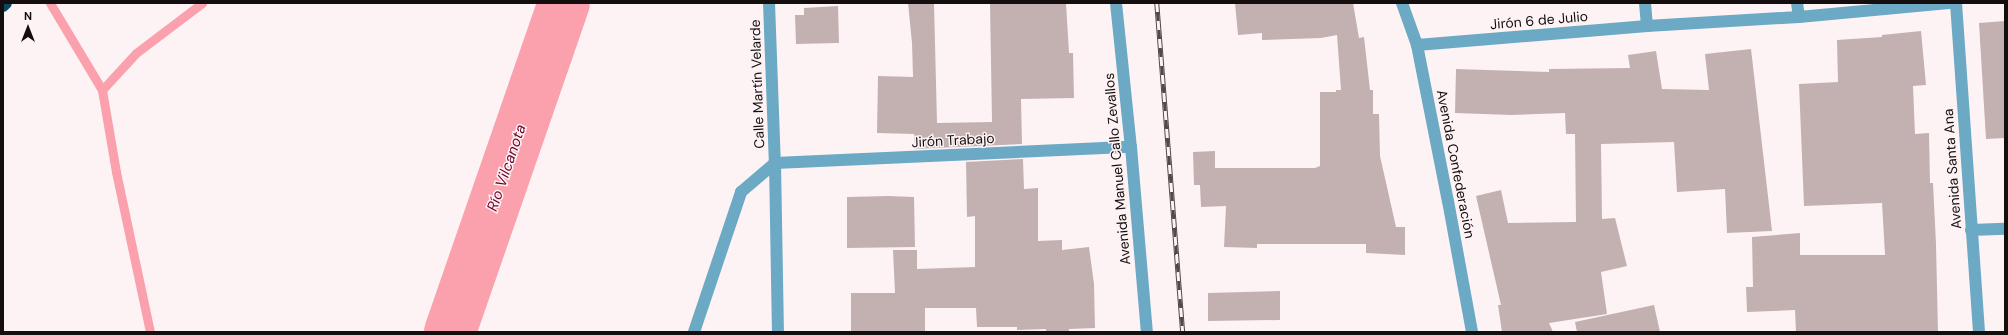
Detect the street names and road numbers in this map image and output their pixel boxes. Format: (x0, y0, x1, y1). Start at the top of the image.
street label: Jirón 6 de Julio (1489, 7, 1589, 33)
street label: Calle Martín Velarde (746, 19, 768, 149)
street label: Avenida Manuel Callo Zevallos (1100, 72, 1134, 266)
street label: Avenida Confederación (1433, 88, 1479, 240)
street label: Avenida Santa Ana (1939, 108, 1965, 230)
street label: Jirón Trabajo (911, 129, 995, 151)

